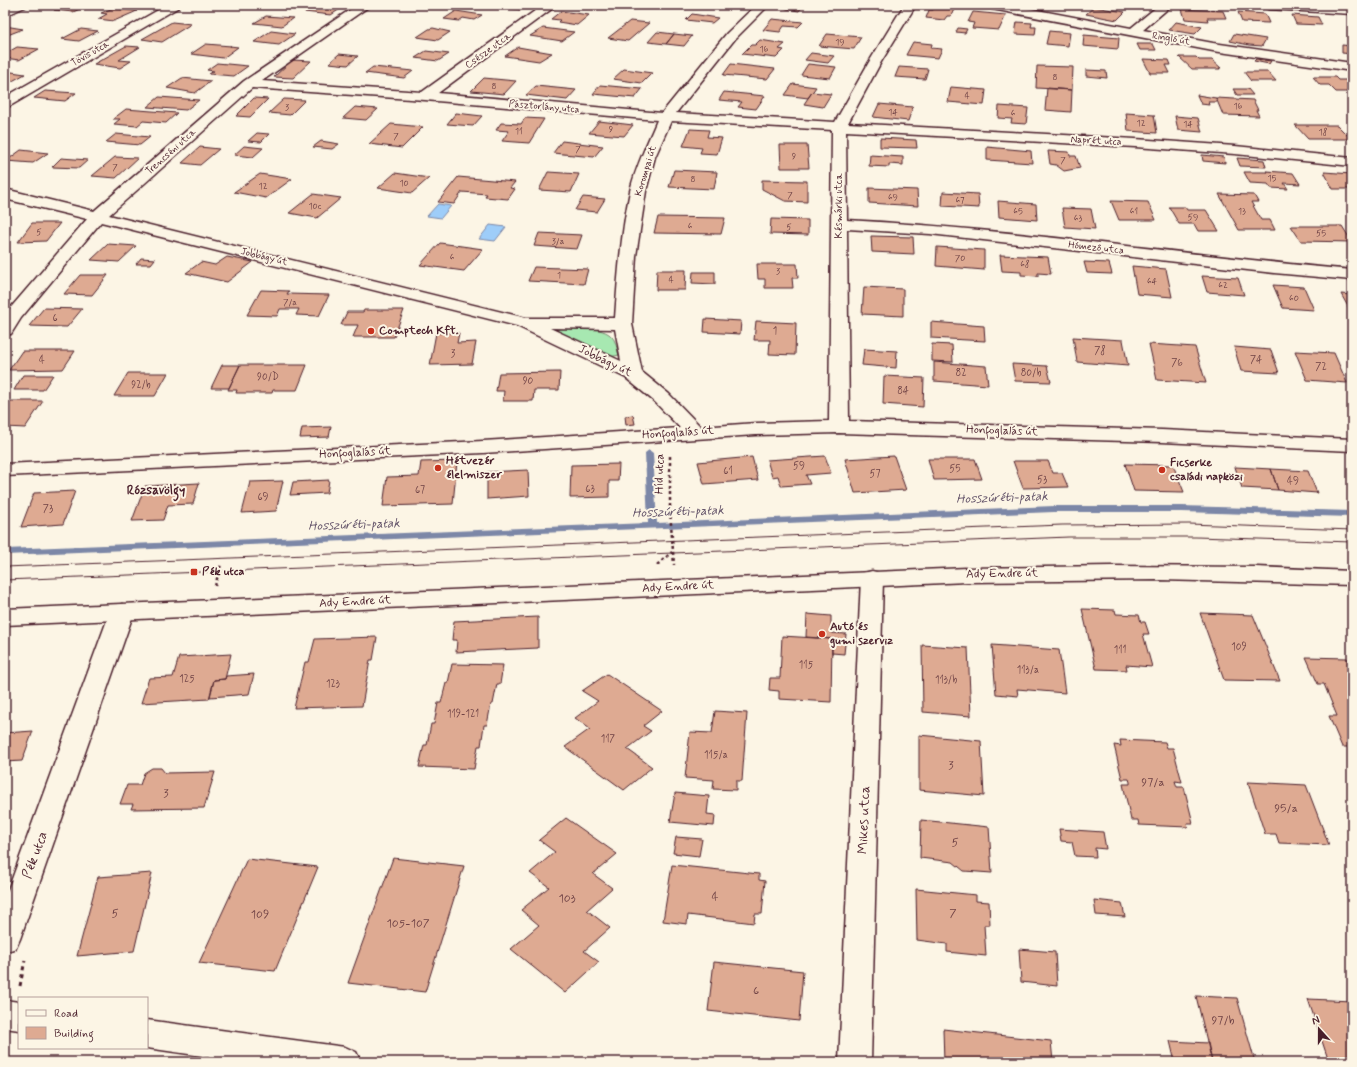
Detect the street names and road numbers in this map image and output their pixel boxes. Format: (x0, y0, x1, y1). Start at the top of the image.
street label: Csésze utca (463, 29, 514, 72)
street label: Ringló út (1151, 29, 1191, 50)
street label: Tövis utca (68, 37, 112, 70)
street label: Pásztorlány utca (508, 97, 580, 117)
street label: Trencséni utca (142, 125, 200, 178)
street label: Naprét utca (1070, 133, 1122, 149)
street label: Korompai út (632, 144, 660, 198)
street label: Késmárki utca (833, 173, 846, 238)
street label: Hómező utca (1068, 239, 1125, 257)
street label: Jobbágy út (239, 244, 289, 269)
street label: Jobbágy út (576, 341, 634, 381)
street label: Honfoglalás út (966, 422, 1038, 441)
street label: Honfoglalás út (642, 423, 715, 444)
street label: Honfoglalás út (319, 443, 391, 464)
street label: Híd utca (652, 454, 668, 494)
street label: Ady Endre út (966, 565, 1038, 583)
street label: Ady Endre út (642, 577, 714, 597)
street label: Ady Endre út (319, 592, 391, 612)
street label: Mikes utca (854, 785, 874, 855)
street label: Pék utca (18, 829, 52, 881)

